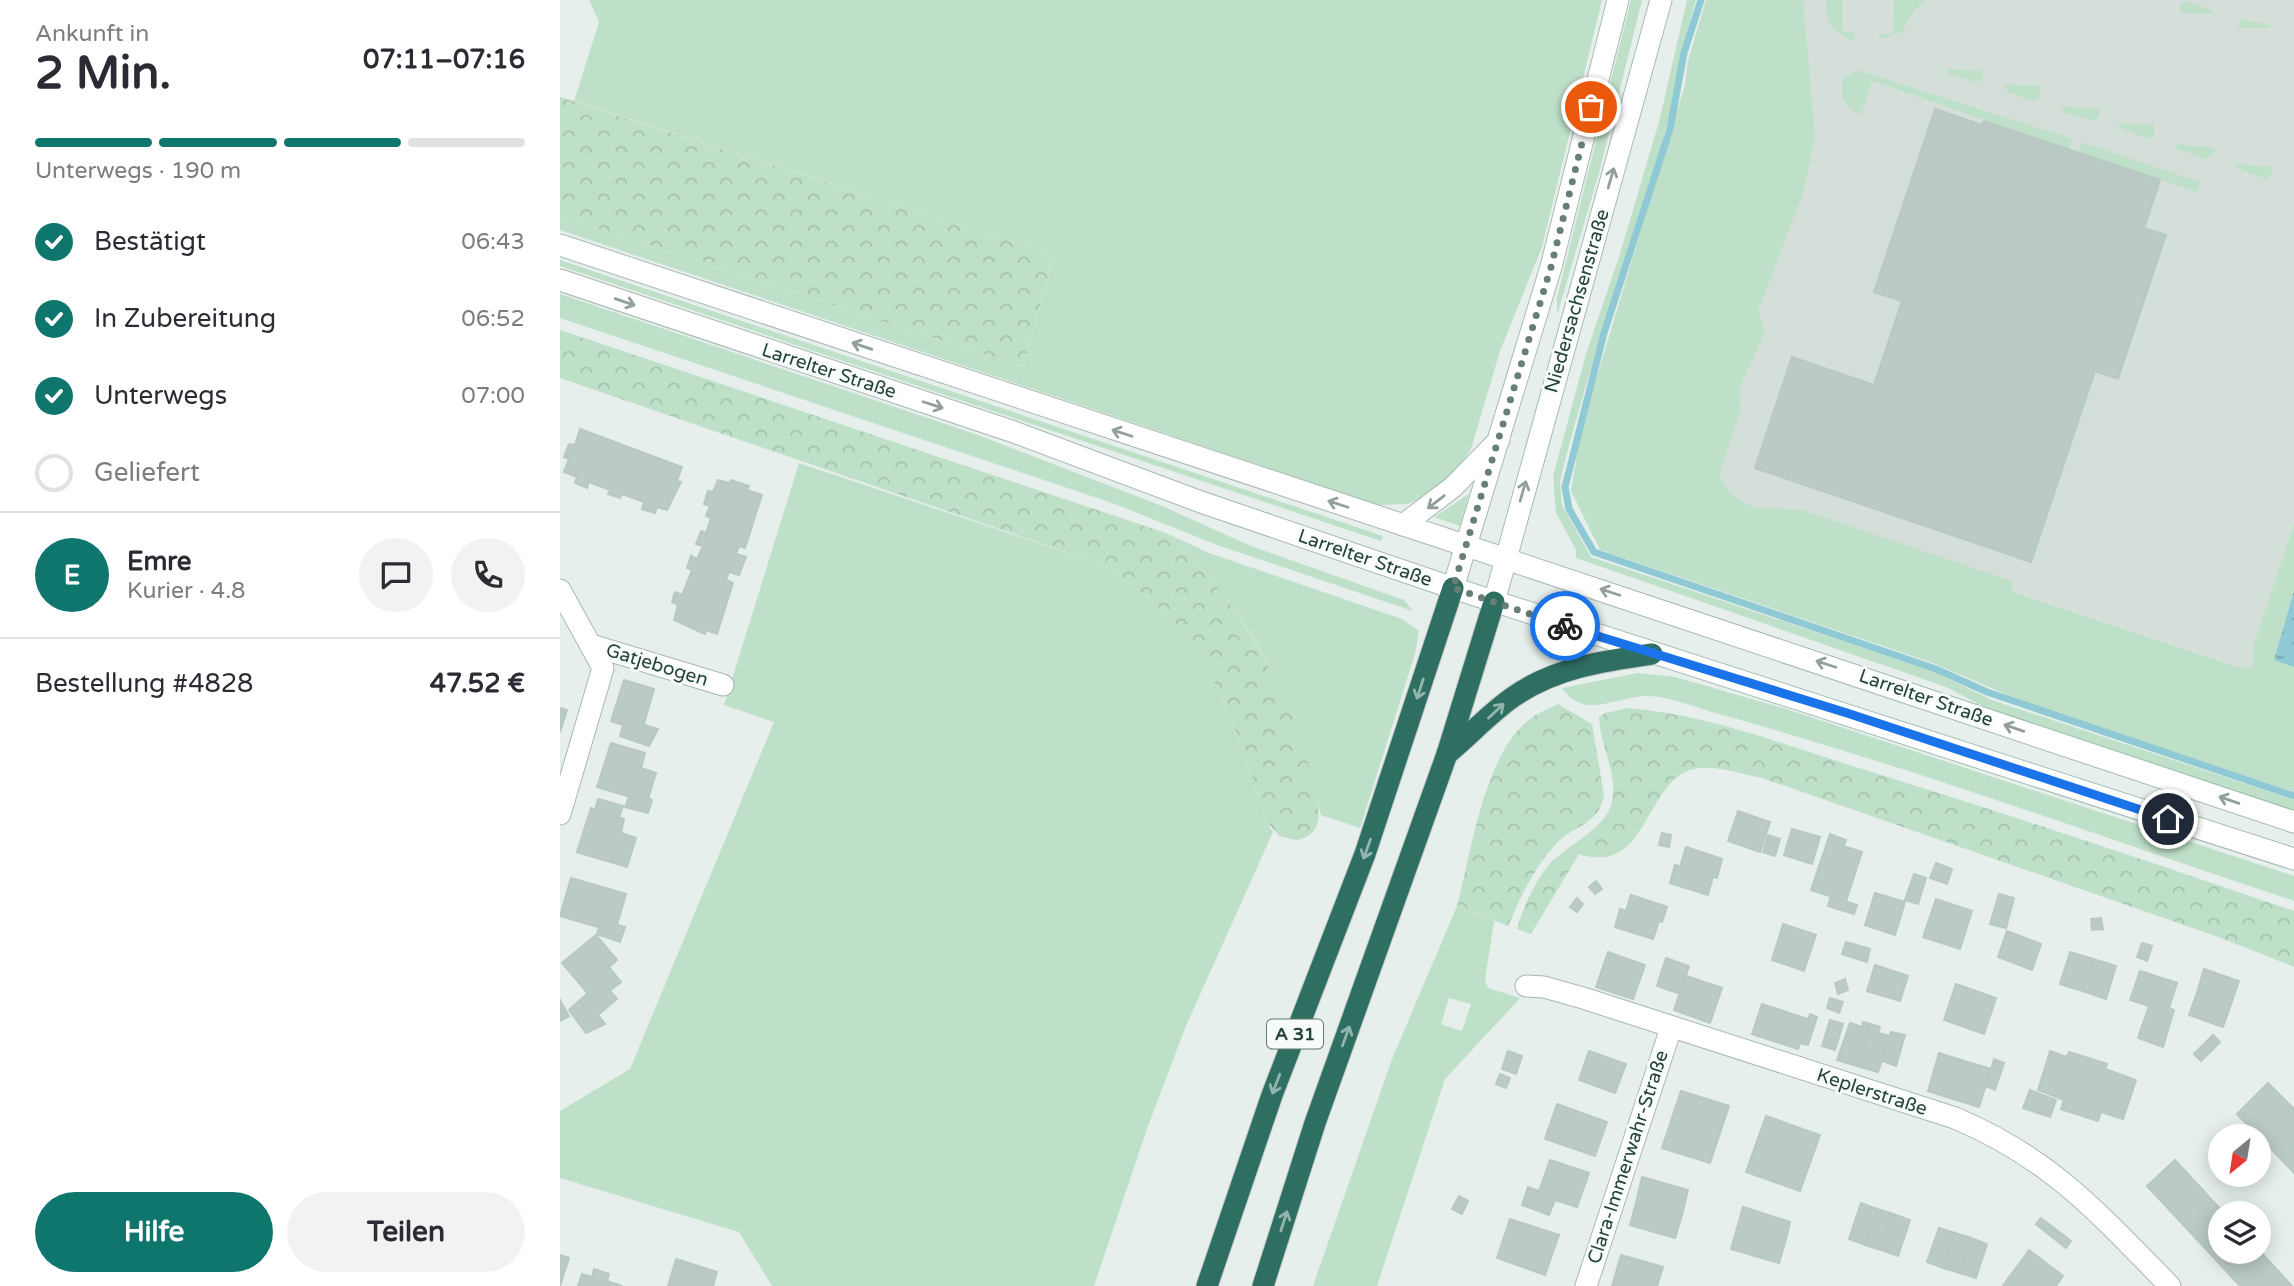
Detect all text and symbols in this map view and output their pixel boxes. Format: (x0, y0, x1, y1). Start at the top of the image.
text: Ankunft in (35, 20, 149, 48)
text: 07:11–07:16 (363, 44, 525, 75)
text: 2 Min. (35, 46, 171, 101)
pin (1561, 77, 1621, 137)
icon: bag (1572, 88, 1610, 126)
text: Unterwegs · 190 m (35, 157, 241, 185)
one-way arrow (1606, 167, 1619, 189)
street label: Niedersachsenstraße (1540, 207, 1614, 395)
icon: check (35, 223, 73, 261)
text: Bestätigt (94, 226, 206, 257)
text: 06:43 (461, 228, 525, 256)
one-way arrow (613, 297, 635, 309)
icon: check (35, 300, 73, 338)
text: In Zubereitung (94, 303, 276, 334)
text: 06:52 (461, 305, 525, 333)
street label: Larrelter Straße (759, 339, 899, 403)
one-way arrow (851, 339, 873, 352)
icon: check (35, 377, 73, 415)
text: Unterwegs (94, 380, 227, 411)
text: 07:00 (461, 382, 525, 410)
one-way arrow (922, 400, 944, 412)
one-way arrow (1112, 426, 1134, 438)
text: Geliefert (94, 457, 200, 488)
one-way arrow (1518, 480, 1531, 502)
one-way arrow (1427, 494, 1445, 509)
one-way arrow (1328, 496, 1350, 509)
street label: Larrelter Straße (1295, 525, 1435, 591)
button: chat (359, 538, 433, 612)
button: phone (451, 538, 525, 612)
text: Emre (127, 546, 192, 577)
text: E (64, 560, 80, 591)
text: Kurier · 4.8 (127, 577, 245, 605)
one-way arrow (1599, 585, 1621, 598)
courier (1530, 591, 1600, 661)
icon: bike (1546, 607, 1584, 645)
street label: Gatjebogen (603, 639, 711, 691)
one-way arrow (1815, 657, 1837, 669)
street label: Larrelter Straße (1856, 665, 1996, 731)
text: Bestellung #4828 (35, 668, 253, 699)
text: 47.52 € (430, 668, 525, 699)
one-way arrow (1413, 678, 1425, 700)
one-way arrow (1487, 703, 1504, 720)
one-way arrow (2003, 721, 2025, 733)
pin (2138, 789, 2198, 849)
one-way arrow (2219, 793, 2241, 805)
icon: home (2149, 800, 2187, 838)
one-way arrow (1360, 837, 1372, 859)
road number: A 31 (1267, 1020, 1323, 1049)
one-way arrow (1341, 1025, 1354, 1047)
street label: Clara-Immerwahr-Straße (1583, 1047, 1673, 1267)
street label: Keplerstraße (1814, 1064, 1930, 1120)
one-way arrow (1269, 1072, 1282, 1094)
north arrow (2208, 1124, 2272, 1186)
map controls (2208, 1124, 2271, 1264)
button: Hilfe (35, 1192, 273, 1272)
button: Teilen (287, 1192, 525, 1272)
button: layers (2208, 1201, 2271, 1264)
one-way arrow (1278, 1210, 1291, 1232)

